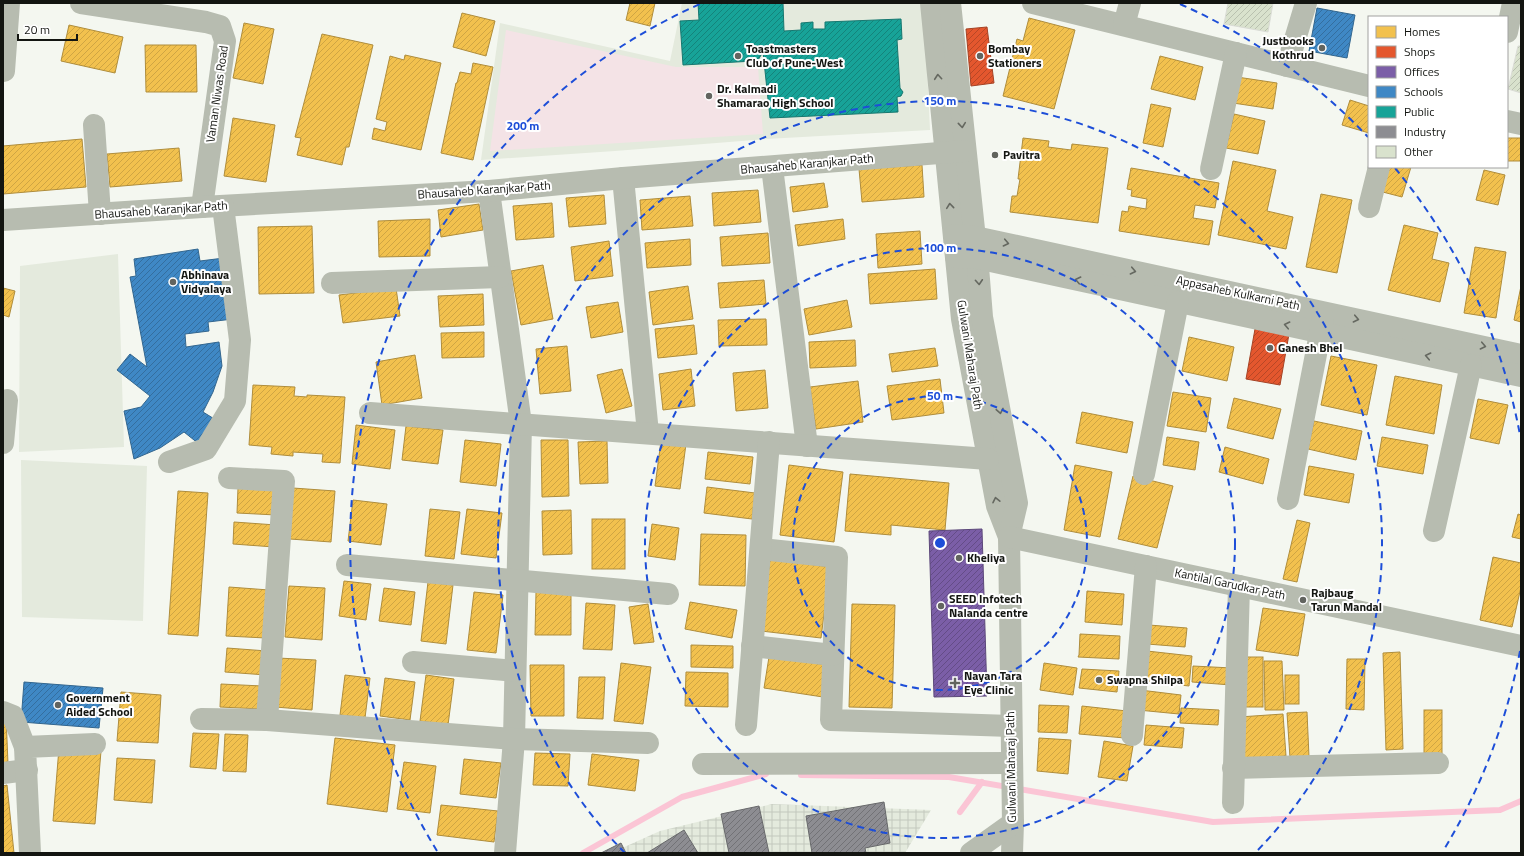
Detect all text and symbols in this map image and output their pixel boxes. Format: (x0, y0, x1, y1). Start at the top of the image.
scale bar (18, 16, 77, 42)
legend (1368, 16, 1508, 168)
text: 20 m (24, 20, 50, 39)
text: Homes (1404, 22, 1440, 41)
place label: Justbooks Kothrud (1263, 31, 1314, 64)
place label: Toastmasters Club of Pune-West (746, 39, 844, 72)
place label: Bombay Stationers (988, 39, 1042, 72)
text: Shops (1404, 42, 1436, 61)
marker: Justbooks Kothrud (1317, 43, 1327, 53)
street label: Vaman Niwas Road (200, 44, 233, 144)
marker: Toastmasters Club of Pune-West (733, 51, 743, 61)
marker: Bombay Stationers (975, 51, 985, 61)
text: Offices (1404, 62, 1440, 81)
one-way arrow (933, 74, 942, 80)
place label: Dr. Kalmadi Shamarao High School (717, 79, 834, 112)
text: Schools (1404, 82, 1444, 101)
marker: Dr. Kalmadi Shamarao High School (704, 91, 714, 101)
text: 150 m (924, 91, 956, 110)
text: Public (1404, 102, 1434, 121)
text: 200 m (507, 116, 539, 135)
one-way arrow (958, 122, 967, 128)
text: Industry (1404, 122, 1446, 141)
text: Other (1404, 142, 1433, 161)
place label: Pavitra (1003, 145, 1040, 164)
street label: Bhausaheb Karanjkar Path (740, 148, 874, 179)
marker: Pavitra (990, 150, 1000, 160)
street label: Bhausaheb Karanjkar Path (417, 175, 551, 204)
street label: Bhausaheb Karanjkar Path (94, 195, 228, 224)
one-way arrow (946, 203, 955, 209)
text: 100 m (924, 238, 956, 257)
one-way arrow (1003, 239, 1009, 247)
place label: Abhinava Vidyalaya (181, 265, 231, 298)
one-way arrow (1130, 266, 1136, 274)
street label: Appasaheb Kulkarni Path (1175, 270, 1302, 315)
marker: Abhinava Vidyalaya (168, 277, 178, 287)
one-way arrow (1075, 277, 1081, 285)
one-way arrow (975, 279, 984, 285)
street label: Gulwani Maharaj Path (952, 299, 989, 411)
one-way arrow (1353, 314, 1359, 322)
one-way arrow (1284, 322, 1291, 330)
place label: Ganesh Bhel (1278, 338, 1342, 357)
one-way arrow (1480, 342, 1486, 350)
marker: Ganesh Bhel (1265, 343, 1275, 353)
one-way arrow (1425, 352, 1431, 360)
text: 50 m (927, 386, 953, 405)
one-way arrow (995, 408, 1003, 414)
one-way arrow (992, 497, 1000, 504)
centre of rings (933, 536, 947, 550)
place label: Kheliya (967, 548, 1005, 567)
marker: Kheliya (954, 553, 964, 563)
street label: Kantilal Garudkar Path (1173, 562, 1287, 605)
place label: Rajbaug Tarun Mandal (1311, 583, 1382, 616)
place label: SEED Infotech Nalanda centre (949, 589, 1028, 622)
marker: Rajbaug Tarun Mandal (1298, 595, 1308, 605)
marker: SEED Infotech Nalanda centre (936, 601, 946, 611)
place label: Nayan Tara Eye Clinic (964, 666, 1022, 699)
place label: Swapna Shilpa (1107, 670, 1183, 689)
marker: Swapna Shilpa (1094, 675, 1104, 685)
marker: Nayan Tara Eye Clinic (949, 677, 961, 689)
place label: Government Aided School (66, 688, 133, 721)
marker: Government Aided School (53, 700, 63, 710)
street label: Gulwani Maharaj Path (1000, 711, 1021, 823)

